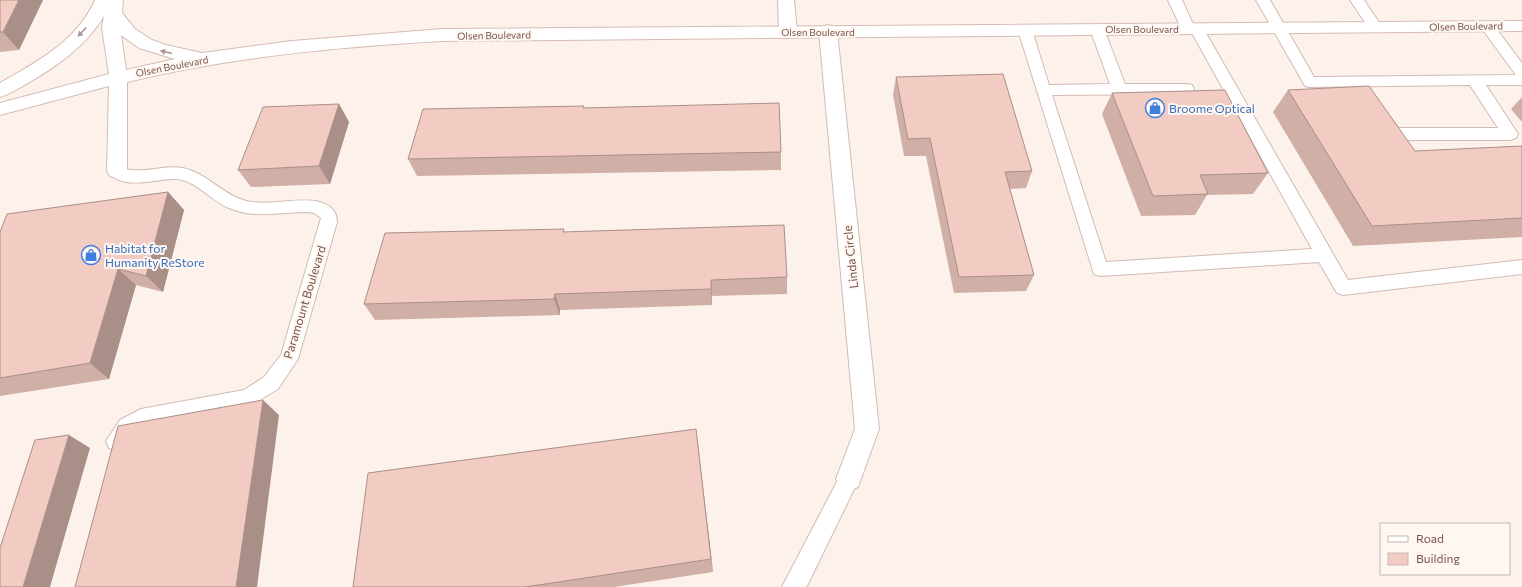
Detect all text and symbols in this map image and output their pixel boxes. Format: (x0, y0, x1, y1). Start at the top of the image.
street label: Olsen Boulevard (1429, 19, 1503, 33)
street label: Olsen Boulevard (1105, 23, 1179, 35)
street label: Olsen Boulevard (781, 26, 855, 38)
one-way arrow (78, 27, 87, 37)
street label: Olsen Boulevard (457, 28, 531, 42)
one-way arrow (160, 48, 173, 54)
street label: Olsen Boulevard (135, 53, 210, 79)
shop icon: Broome Optical (1144, 97, 1166, 119)
place label: Broome Optical (1169, 101, 1255, 115)
street label: Linda Circle (840, 225, 860, 289)
place label: Habitat for Humanity ReStore (105, 241, 205, 269)
shop icon: Habitat for Humanity ReStore (80, 244, 102, 266)
street label: Paramount Boulevard (280, 244, 328, 360)
legend (1380, 523, 1510, 575)
text: Road (1416, 531, 1444, 545)
text: Building (1416, 551, 1460, 565)

